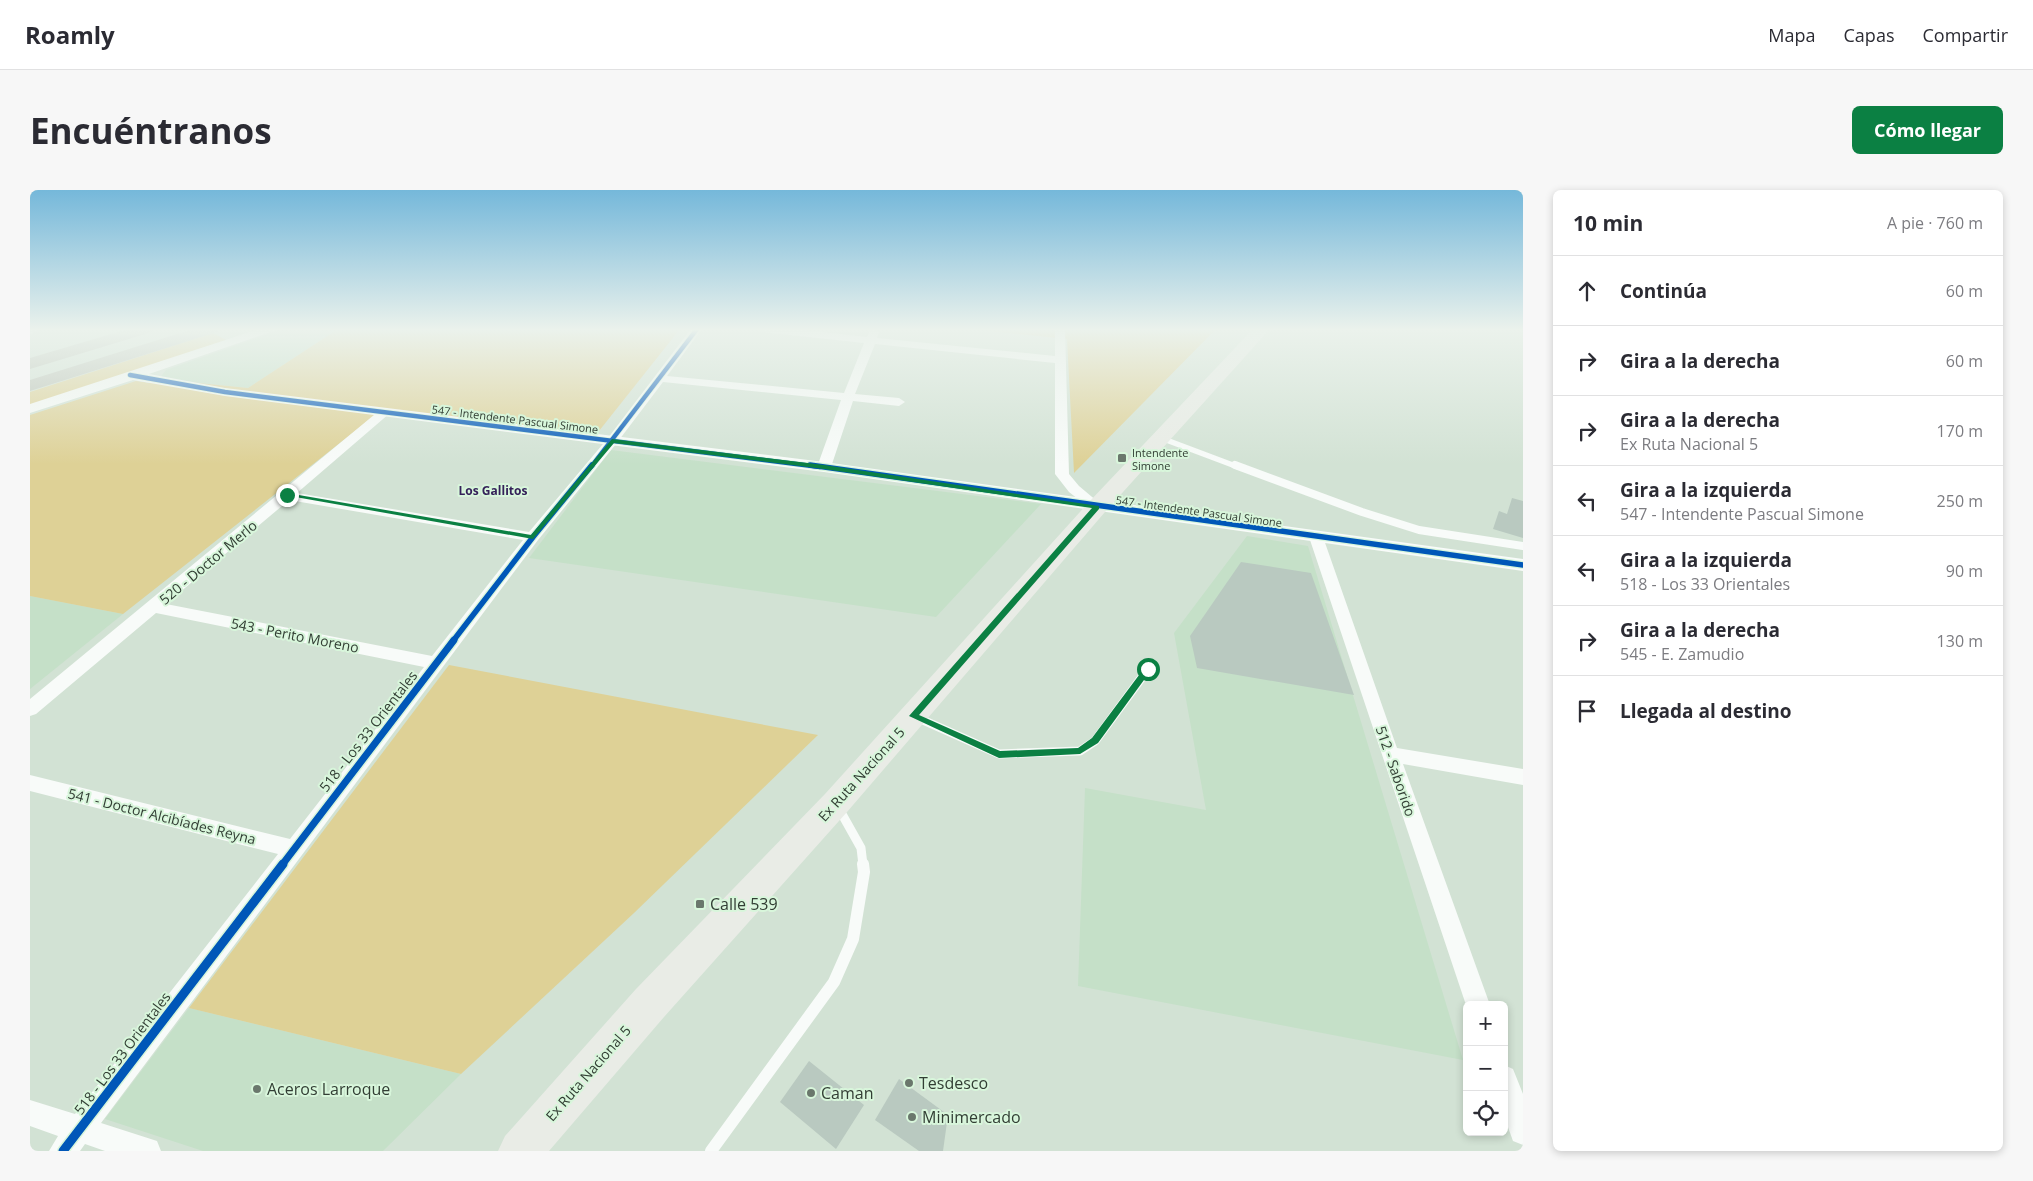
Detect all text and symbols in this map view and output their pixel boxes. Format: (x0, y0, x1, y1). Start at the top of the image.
text: Roamly (25, 18, 115, 51)
text: Mapa (1768, 23, 1816, 47)
text: Capas (1844, 23, 1894, 47)
text: Compartir (1922, 23, 2008, 47)
button: Cómo llegar (1852, 106, 2003, 154)
text: Encuéntranos (30, 107, 272, 154)
text: 10 min (1573, 209, 1643, 237)
text: A pie · 760 m (1887, 212, 1983, 234)
icon: ahead (1573, 277, 1601, 305)
text: Continúa (1620, 278, 1707, 304)
text: 60 m (1946, 280, 1983, 302)
icon: right (1573, 347, 1601, 375)
text: Gira a la derecha (1620, 348, 1780, 374)
text: 60 m (1946, 350, 1983, 372)
street label: 547 - Intendente Pascual Simone (431, 401, 599, 437)
text: Gira a la derecha (1620, 407, 1780, 433)
icon: right (1573, 417, 1601, 445)
text: 170 m (1937, 420, 1983, 442)
text: Ex Ruta Nacional 5 (1620, 433, 1758, 455)
place label: Intendente Simone (1132, 445, 1188, 473)
marker: Intendente Simone (1116, 452, 1128, 464)
text: Gira a la izquierda (1620, 477, 1792, 503)
district label: Los Gallitos (459, 482, 527, 499)
route end (276, 484, 299, 507)
icon: left (1573, 487, 1601, 515)
text: 250 m (1937, 490, 1983, 512)
street label: 547 - Intendente Pascual Simone (1115, 492, 1283, 530)
text: 547 - Intendente Pascual Simone (1620, 503, 1864, 525)
street label: 520 - Doctor Merlo (155, 516, 261, 608)
text: Gira a la izquierda (1620, 547, 1792, 573)
icon: left (1573, 557, 1601, 585)
text: 90 m (1946, 560, 1983, 582)
text: 518 - Los 33 Orientales (1620, 573, 1790, 595)
street label: 543 - Perito Moreno (229, 613, 361, 657)
text: Gira a la derecha (1620, 617, 1780, 643)
icon: right (1573, 627, 1601, 655)
text: 130 m (1937, 630, 1983, 652)
text: 545 - E. Zamudio (1620, 643, 1744, 665)
route start (1137, 658, 1160, 681)
street label: 518 - Los 33 Orientales (315, 666, 422, 796)
icon: arrive (1573, 697, 1601, 725)
text: Llegada al destino (1620, 698, 1792, 724)
street label: Ex Ruta Nacional 5 (813, 723, 909, 825)
street label: 512 - Saborido (1372, 723, 1420, 819)
street label: 541 - Doctor Alcibíades Reyna (66, 783, 258, 849)
place label: Calle 539 (710, 893, 778, 915)
marker: Calle 539 (694, 898, 706, 910)
street label: 518 - Los 33 Orientales (70, 988, 175, 1118)
map controls (1463, 1001, 1508, 1136)
button: + (1463, 1001, 1508, 1046)
street label: Ex Ruta Nacional 5 (541, 1021, 635, 1125)
button: − (1463, 1046, 1508, 1091)
place label: Tesdesco (919, 1072, 988, 1094)
marker: Tesdesco (903, 1077, 915, 1089)
place label: Aceros Larroque (267, 1078, 390, 1100)
place label: Caman (821, 1082, 873, 1104)
marker: Aceros Larroque (251, 1083, 263, 1095)
marker: Caman (805, 1087, 817, 1099)
button: locate (1463, 1091, 1508, 1136)
place label: Minimercado (922, 1106, 1021, 1128)
marker: Minimercado (906, 1111, 918, 1123)

